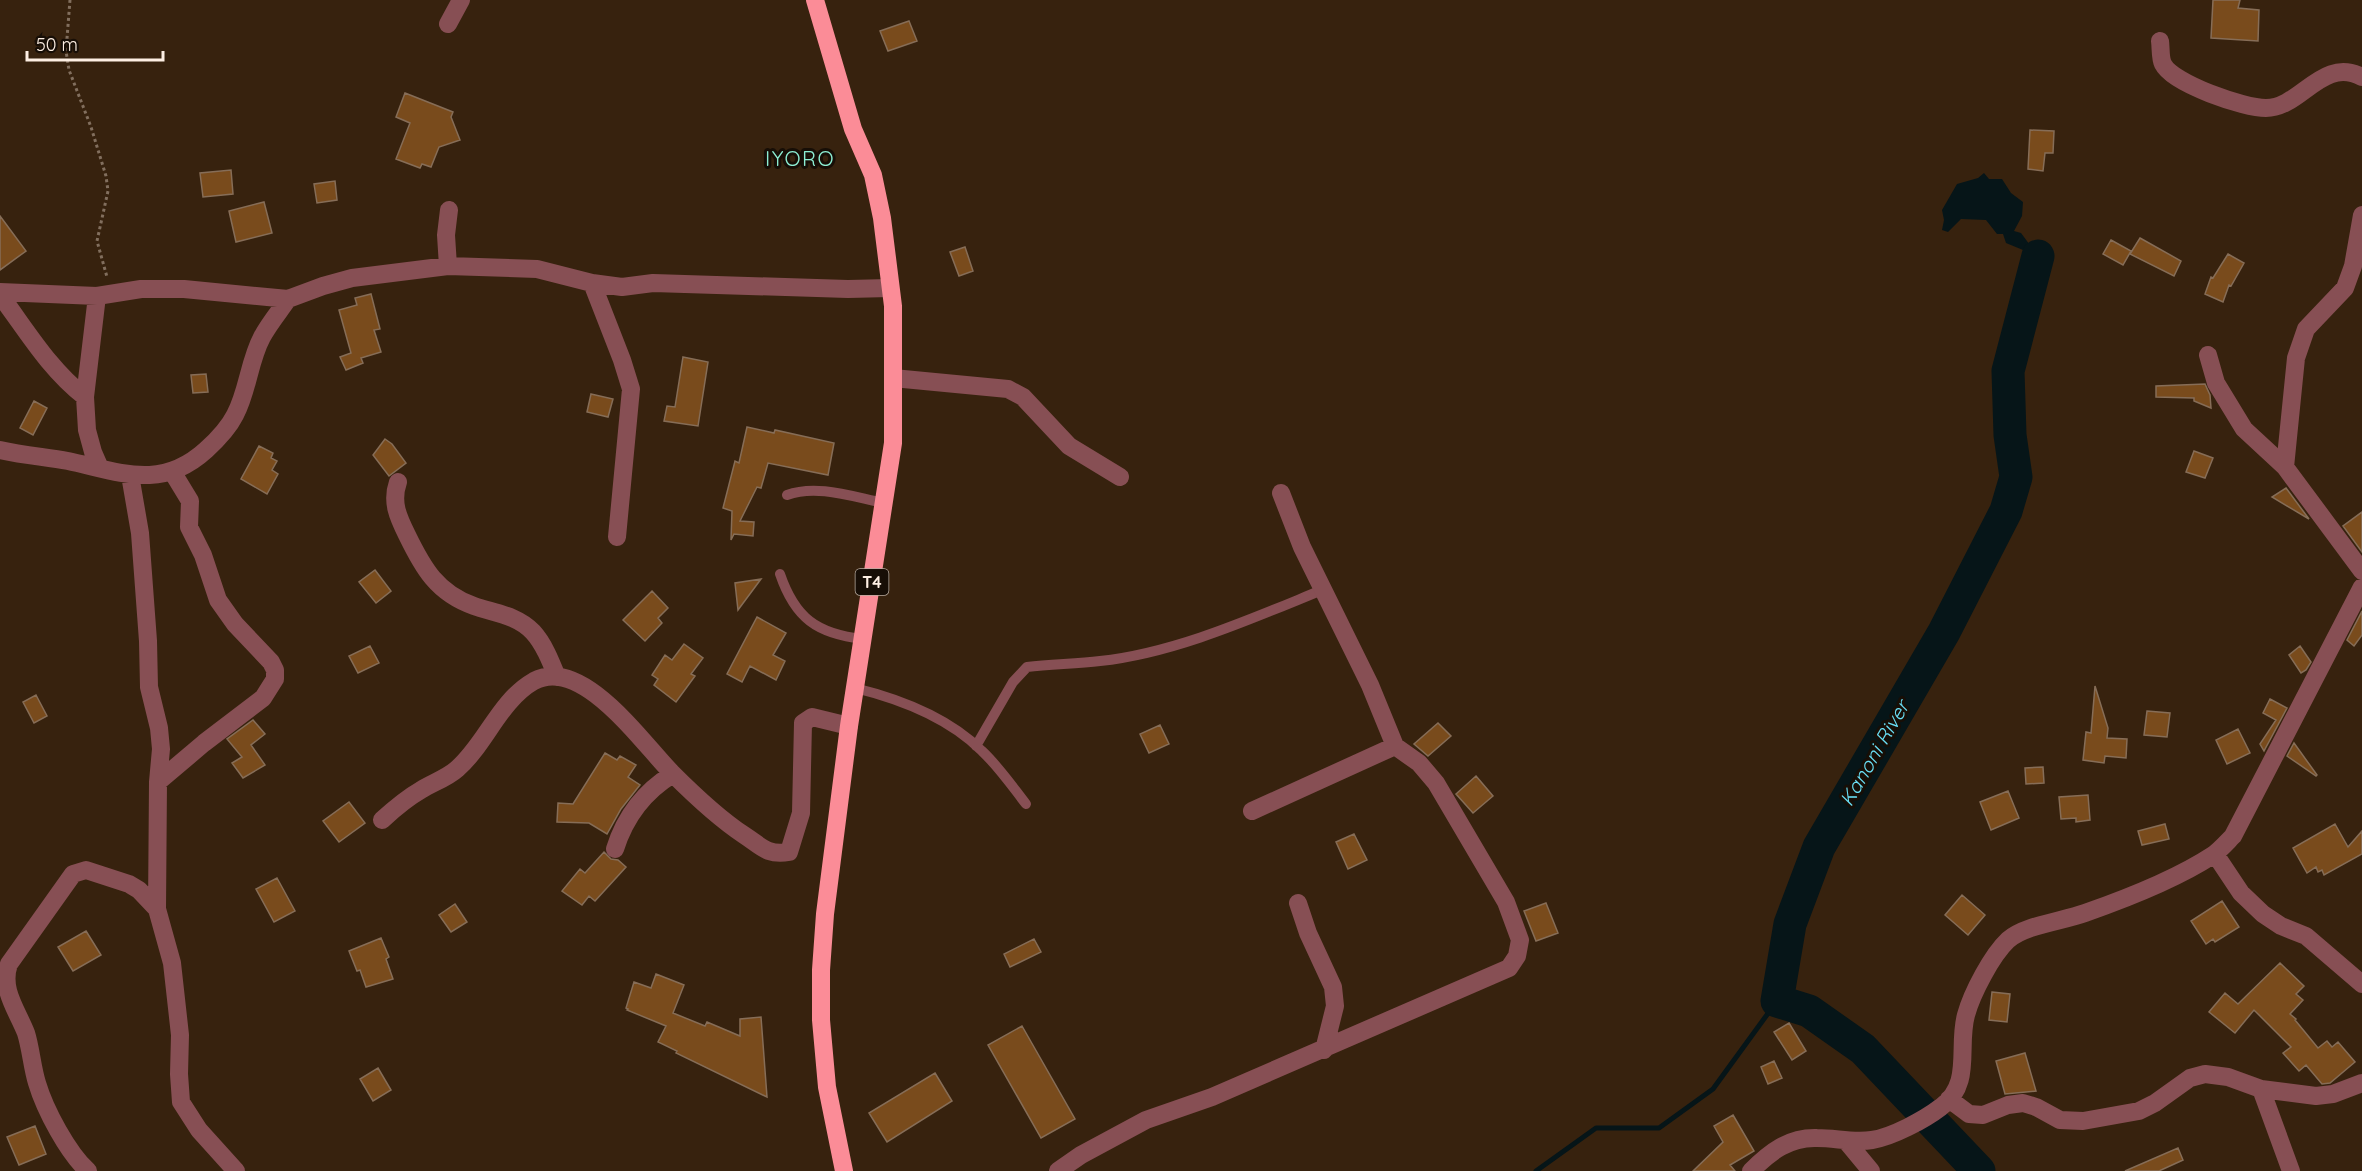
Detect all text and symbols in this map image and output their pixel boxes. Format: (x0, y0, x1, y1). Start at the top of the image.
scale bar (27, 24, 164, 62)
text: 50 m (36, 33, 78, 56)
district label: IYORO (765, 145, 835, 171)
road number: T4 (856, 569, 888, 595)
water label: Kanoni River (1834, 694, 1915, 810)

